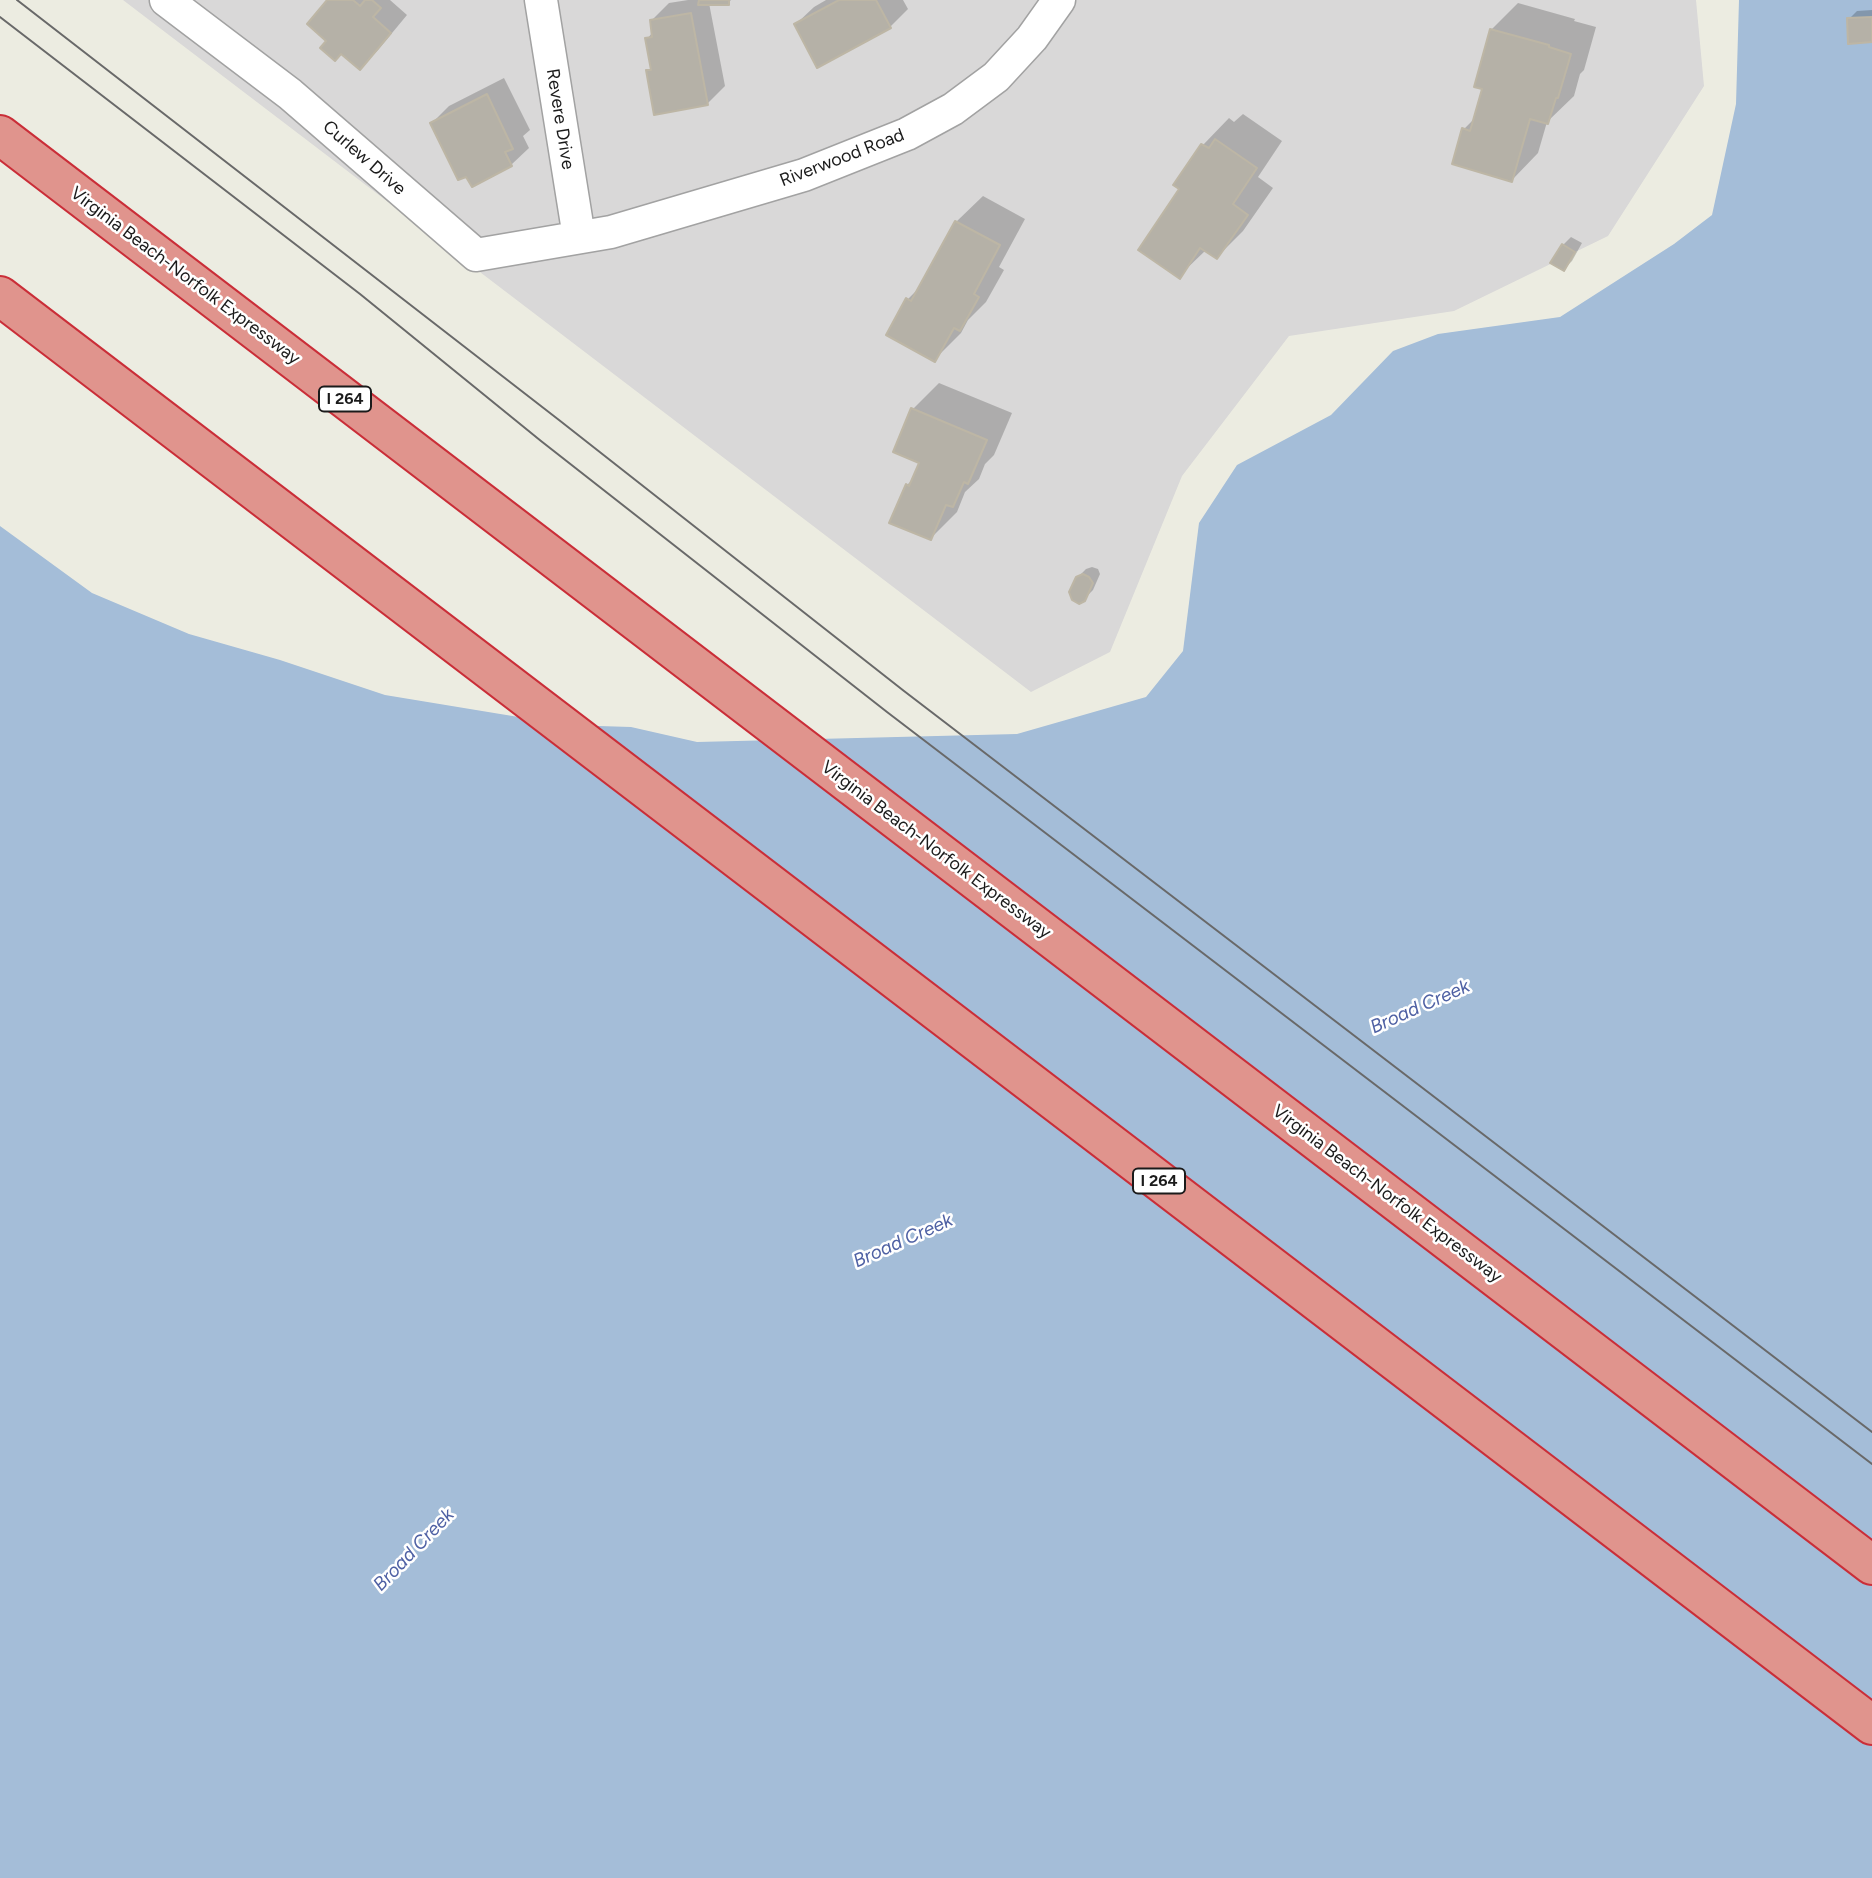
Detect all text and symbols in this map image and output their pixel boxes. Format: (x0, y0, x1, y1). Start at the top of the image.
street label: Revere Drive (541, 67, 579, 171)
street label: Curlew Drive (318, 116, 410, 200)
street label: Riverwood Road (777, 124, 907, 192)
street label: Virginia Beach-Norfolk Expressway (66, 182, 304, 370)
road number: I 264 (319, 386, 371, 412)
street label: Virginia Beach-Norfolk Expressway (817, 756, 1055, 944)
water label: Broad Creek (1367, 975, 1473, 1039)
street label: Virginia Beach-Norfolk Expressway (1268, 1100, 1506, 1288)
road number: I 264 (1133, 1168, 1185, 1194)
water label: Broad Creek (850, 1209, 956, 1273)
water label: Broad Creek (369, 1504, 459, 1596)

